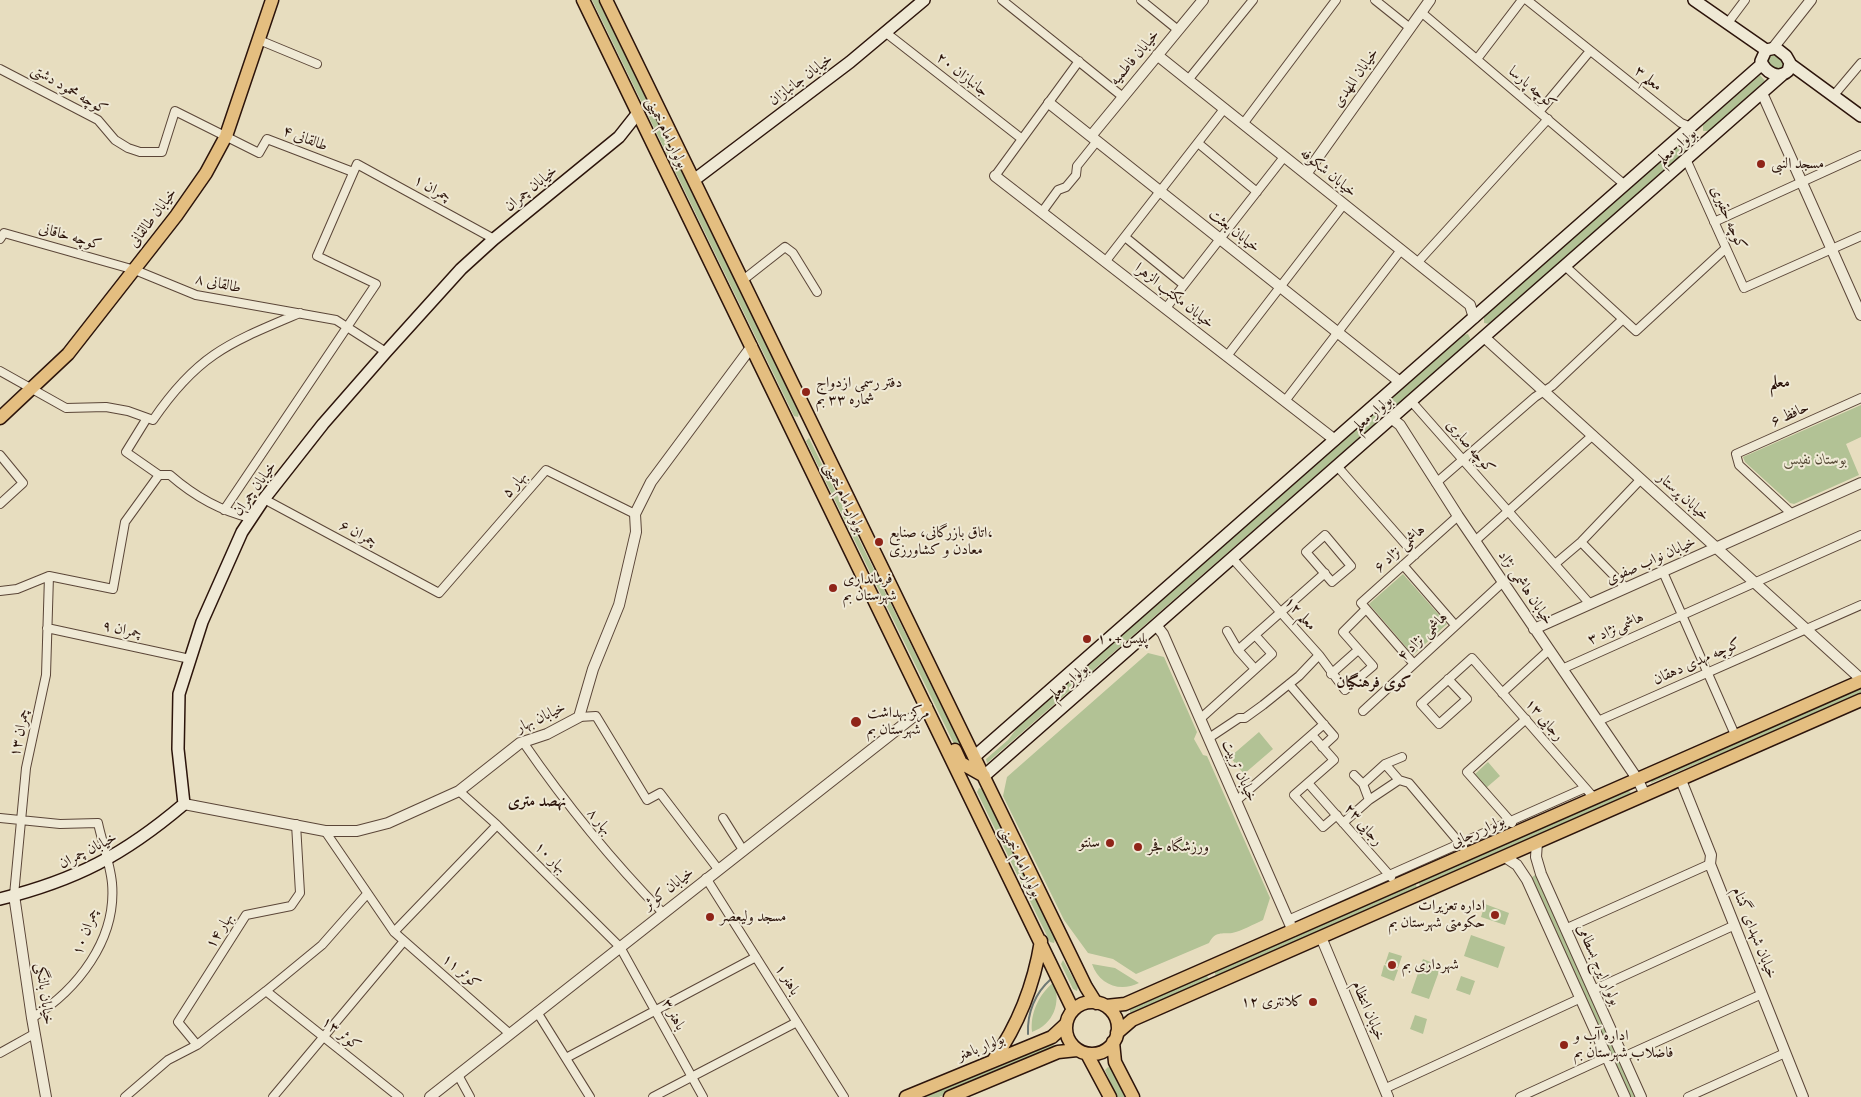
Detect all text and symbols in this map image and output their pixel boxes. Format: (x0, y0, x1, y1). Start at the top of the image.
street label: خیابان فاطمیه (1106, 26, 1164, 90)
street label: خیابان المهدی (1329, 45, 1383, 111)
street label: جانبازان ۲۰ (932, 49, 992, 101)
street label: خیابان جانبازان (765, 50, 837, 110)
street label: کوچه محمود دشتی (28, 61, 110, 119)
street label: معلم ۳ (1630, 62, 1666, 96)
street label: کوچه پارسا (1504, 63, 1560, 113)
street label: بولوار امام خمینی (641, 95, 691, 171)
street label: طالقانی ۴ (280, 122, 330, 156)
street label: بولوار معلم (1653, 125, 1701, 169)
street label: خیابان شکوفه (1296, 145, 1360, 201)
place label: مسجد النبی (1771, 155, 1824, 173)
marker: مسجد النبی (1755, 158, 1767, 170)
street label: خیابان چمران (501, 162, 561, 216)
street label: چمران ۱ (410, 171, 454, 207)
street label: کوچه حقیری (1706, 183, 1750, 253)
street label: خیابان طالقانی (125, 185, 181, 251)
street label: خیابان بعثت (1205, 205, 1263, 257)
street label: کوچه خاقانی (37, 219, 103, 255)
street label: خیابان مکتب الزهرا (1131, 259, 1217, 333)
street label: طالقانی ۸ (193, 270, 243, 298)
district label: معلم (1770, 373, 1790, 393)
place label: دفتر رسمی ازدواج شماره ۳۳ بم (816, 374, 902, 409)
marker: دفتر رسمی ازدواج شماره ۳۳ بم (800, 386, 812, 398)
street label: بولوار معلم (1349, 392, 1397, 436)
street label: حافظ ۶ (1768, 399, 1812, 431)
street label: کوچه صابری (1442, 416, 1498, 478)
park label: بوستان نفیس (1783, 451, 1847, 469)
street label: خیابان چمران (229, 458, 281, 520)
street label: بولوار امام خمینی (819, 460, 869, 536)
street label: بهار ۵ (499, 468, 531, 502)
street label: خیابان پرستار (1653, 469, 1713, 525)
street label: چمران ۶ (336, 517, 380, 551)
street label: هاشمی نژاد ۶ (1371, 521, 1429, 577)
place label: اتاق بازرگانی، صنایع، معادن و کشاورزی (889, 524, 993, 559)
street label: خیابان نواب صفوی (1603, 533, 1699, 589)
marker: اتاق بازرگانی، صنایع، معادن و کشاورزی (873, 536, 885, 548)
street label: خیابان هاشمی نژاد (1494, 547, 1556, 629)
place label: فرمانداری شهرستان بم (843, 570, 897, 605)
marker: فرمانداری شهرستان بم (827, 582, 839, 594)
street label: معلم ۱۲ (1280, 593, 1320, 635)
street label: هاشمی نژاد ۴ (1394, 609, 1452, 665)
street label: هاشمی‌نژاد ۳ (1585, 609, 1647, 649)
street label: چمران ۹ (101, 617, 143, 643)
place label: پلیس+۱۰ (1097, 630, 1148, 648)
marker: پلیس+۱۰ (1081, 633, 1093, 645)
street label: کوچه مهدی دهقان (1650, 635, 1744, 689)
street label: بولوار معلم (1045, 660, 1093, 704)
district label: کوی فرهنگیان (1336, 673, 1412, 693)
street label: رجایی ۱۳ (1521, 695, 1567, 745)
street label: خیابان بهار (513, 699, 569, 737)
place label: مرکز بهداشت شهرستان بم (867, 704, 929, 739)
street label: چمران ۱۳ (6, 707, 34, 759)
marker: مرکز بهداشت شهرستان بم (849, 715, 863, 729)
street label: خیابان تربیت (1217, 737, 1261, 805)
district label: نهصد متری (508, 792, 566, 812)
street label: رجایی ۲۳ (1340, 800, 1386, 850)
street label: بهار ۸ (583, 805, 615, 839)
street label: بولوار رجایی (1448, 812, 1508, 852)
street label: بولوار امام خمینی (995, 824, 1045, 900)
street label: خیابان چمران (56, 829, 120, 873)
place label: سنتو (1079, 834, 1100, 852)
marker: سنتو (1104, 837, 1116, 849)
street label: بهار ۱۰ (530, 838, 570, 878)
place label: ورزشگاه فجر (1148, 838, 1209, 856)
marker: ورزشگاه فجر (1132, 841, 1144, 853)
street label: خیابان کوثر (640, 864, 698, 914)
street label: خیابان شهدای گمنام (1727, 885, 1781, 981)
place label: اداره تعزیرات حکومتی شهرستان بم (1388, 897, 1485, 932)
street label: چمران ۱۰ (69, 906, 103, 958)
place label: مسجد ولیعصر (720, 908, 786, 926)
marker: اداره تعزیرات حکومتی شهرستان بم (1489, 909, 1501, 921)
street label: بهار ۱۴ (202, 910, 238, 952)
marker: مسجد ولیعصر (704, 911, 716, 923)
street label: بولوار ایرج بسطامی (1572, 922, 1624, 1008)
street label: کوثر ۱۱ (438, 950, 484, 994)
place label: شهرداری بم (1402, 956, 1459, 974)
marker: شهرداری بم (1386, 959, 1398, 971)
street label: باهنر ۱ (771, 961, 803, 999)
street label: خیابان بالنگی (31, 962, 57, 1026)
street label: خیابان انتظام (1347, 978, 1389, 1044)
place label: کلانتری ۱۲ (1241, 993, 1303, 1011)
street label: باهنر ۳ (657, 996, 689, 1034)
marker: کلانتری ۱۲ (1307, 996, 1319, 1008)
street label: کوثر ۱۳ (318, 1013, 364, 1055)
place label: اداره آب و فاضلاب شهرستان بم (1574, 1027, 1673, 1062)
street label: بولوار باهنر (955, 1030, 1007, 1066)
marker: اداره آب و فاضلاب شهرستان بم (1558, 1039, 1570, 1051)

